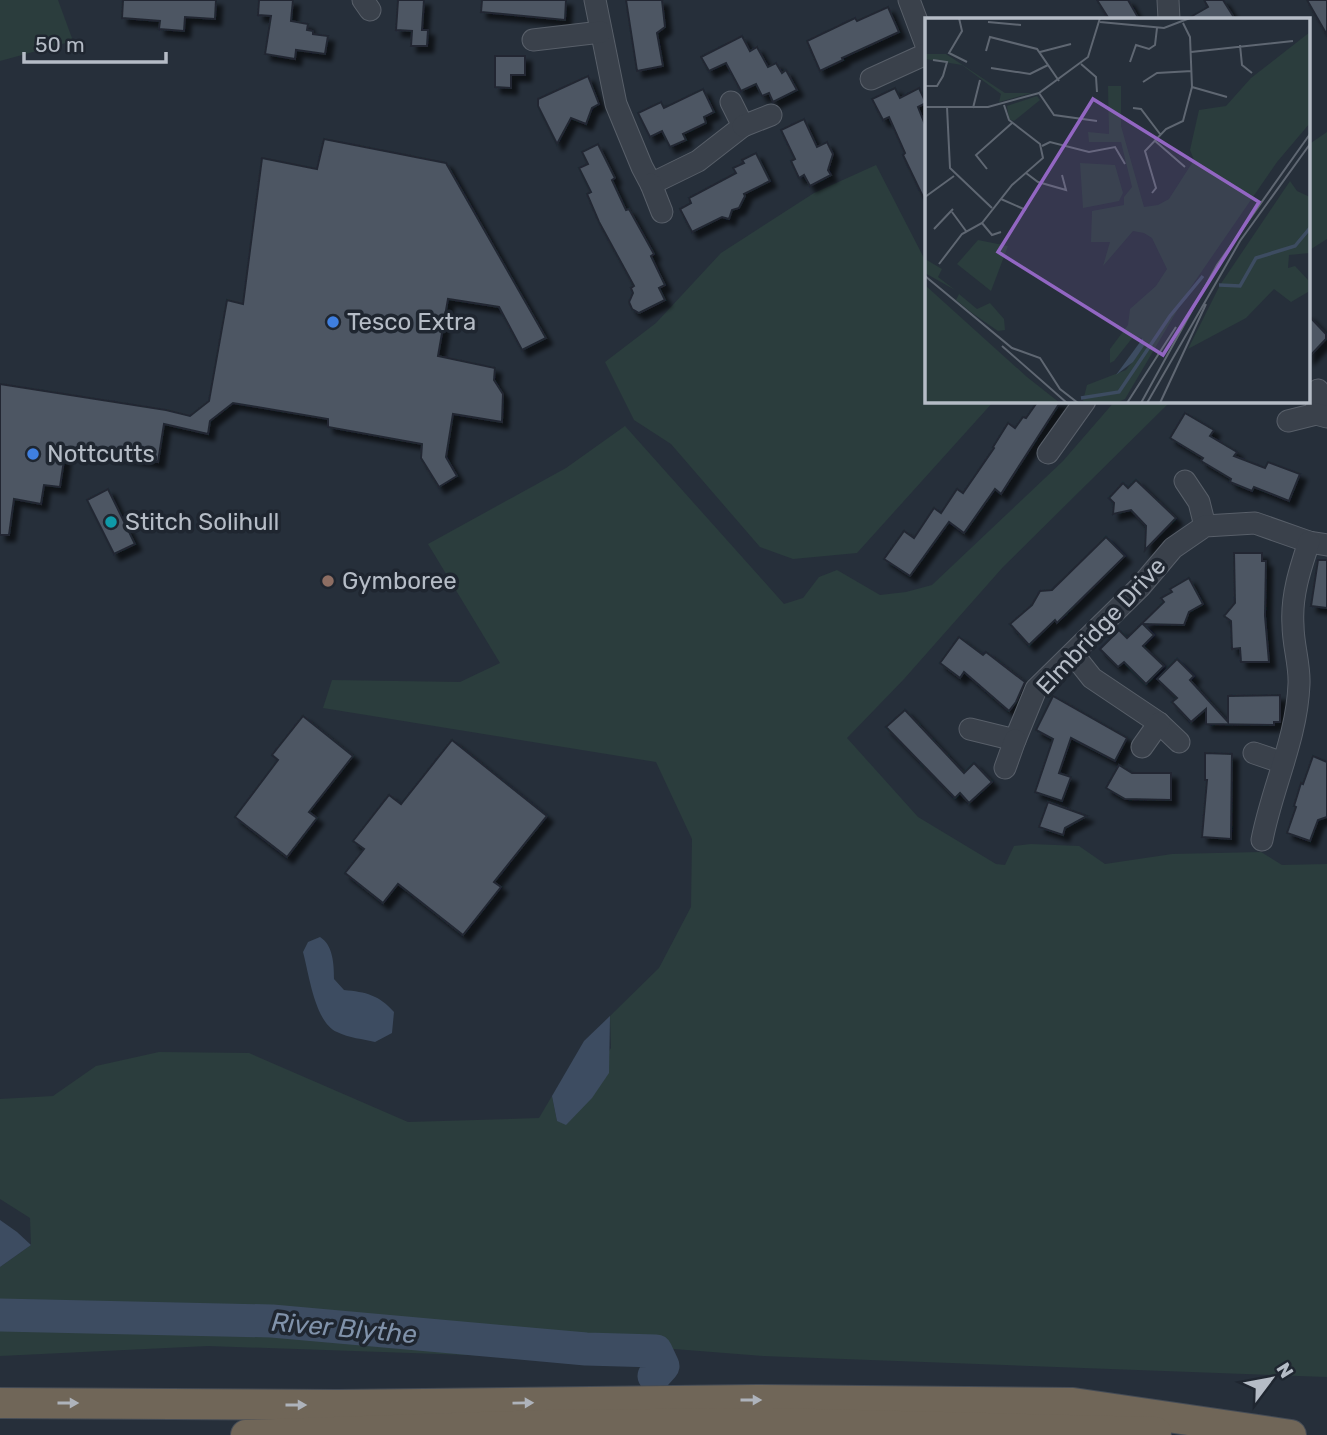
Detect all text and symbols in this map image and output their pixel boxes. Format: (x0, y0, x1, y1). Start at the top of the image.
inset map (925, 18, 1310, 402)
scale bar (24, 21, 166, 65)
text: 50 m (35, 32, 85, 57)
place label: Tesco Extra (347, 308, 476, 336)
marker: Tesco Extra (325, 314, 341, 330)
place label: Nottcutts (47, 440, 155, 468)
marker: Nottcutts (25, 446, 41, 462)
place label: Stitch Solihull (125, 508, 279, 536)
marker: Stitch Solihull (103, 514, 119, 530)
street label: Elmbridge Drive (1031, 552, 1171, 700)
place label: Gymboree (342, 567, 457, 595)
marker: Gymboree (320, 573, 336, 589)
water label: River Blythe (270, 1307, 419, 1350)
north arrow (1236, 1344, 1306, 1414)
text: N (1272, 1358, 1298, 1382)
one-way arrow (740, 1394, 762, 1406)
one-way arrow (57, 1397, 79, 1409)
one-way arrow (512, 1397, 534, 1409)
one-way arrow (285, 1399, 307, 1411)

